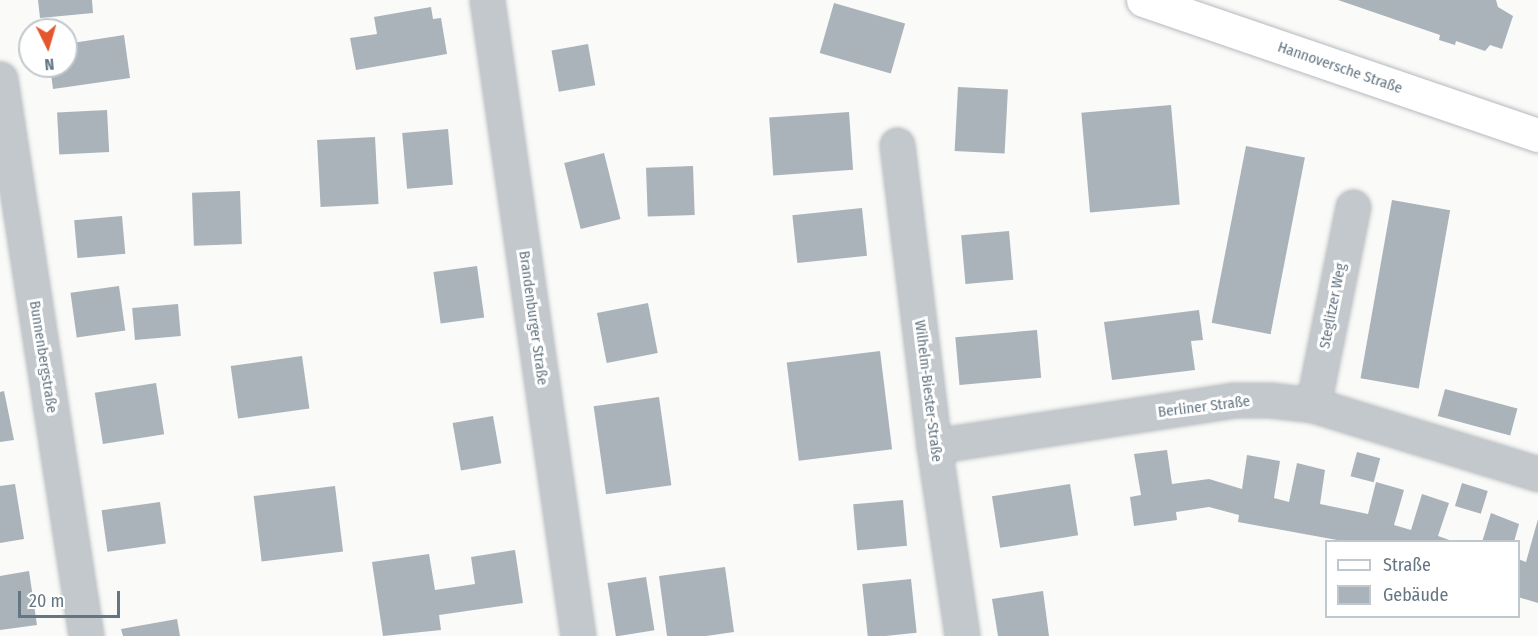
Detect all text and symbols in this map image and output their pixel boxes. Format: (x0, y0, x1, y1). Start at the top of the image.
north arrow (18, 18, 78, 78)
street label: Hannoversche Straße (1275, 38, 1405, 98)
text: N (44, 55, 55, 74)
street label: Brandenburger Straße (515, 250, 551, 386)
street label: Steglitzer Weg (1316, 262, 1350, 350)
street label: Bunnenbergstraße (25, 300, 61, 414)
street label: Wilhelm-Biester-Straße (910, 319, 946, 463)
street label: Berliner Straße (1157, 392, 1251, 422)
legend (1325, 540, 1520, 618)
text: Straße (1383, 554, 1431, 576)
scale bar (21, 579, 123, 617)
text: Gebäude (1383, 584, 1448, 606)
text: 20 m (29, 590, 64, 612)

